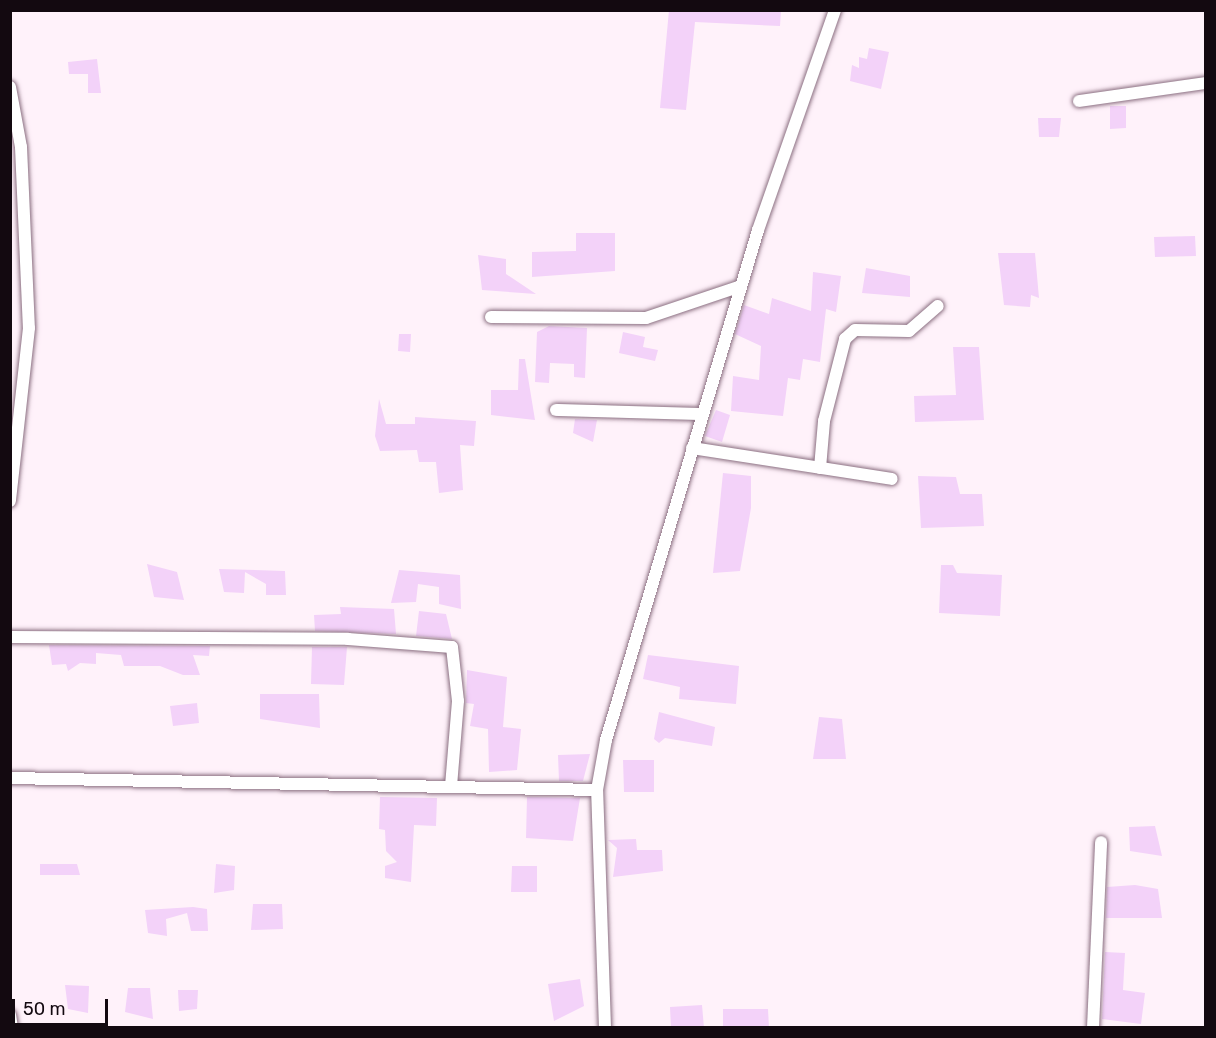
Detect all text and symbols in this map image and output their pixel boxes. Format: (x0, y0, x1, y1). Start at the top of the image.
scale bar (15, 987, 111, 1025)
text: 50 m (23, 998, 66, 1020)

